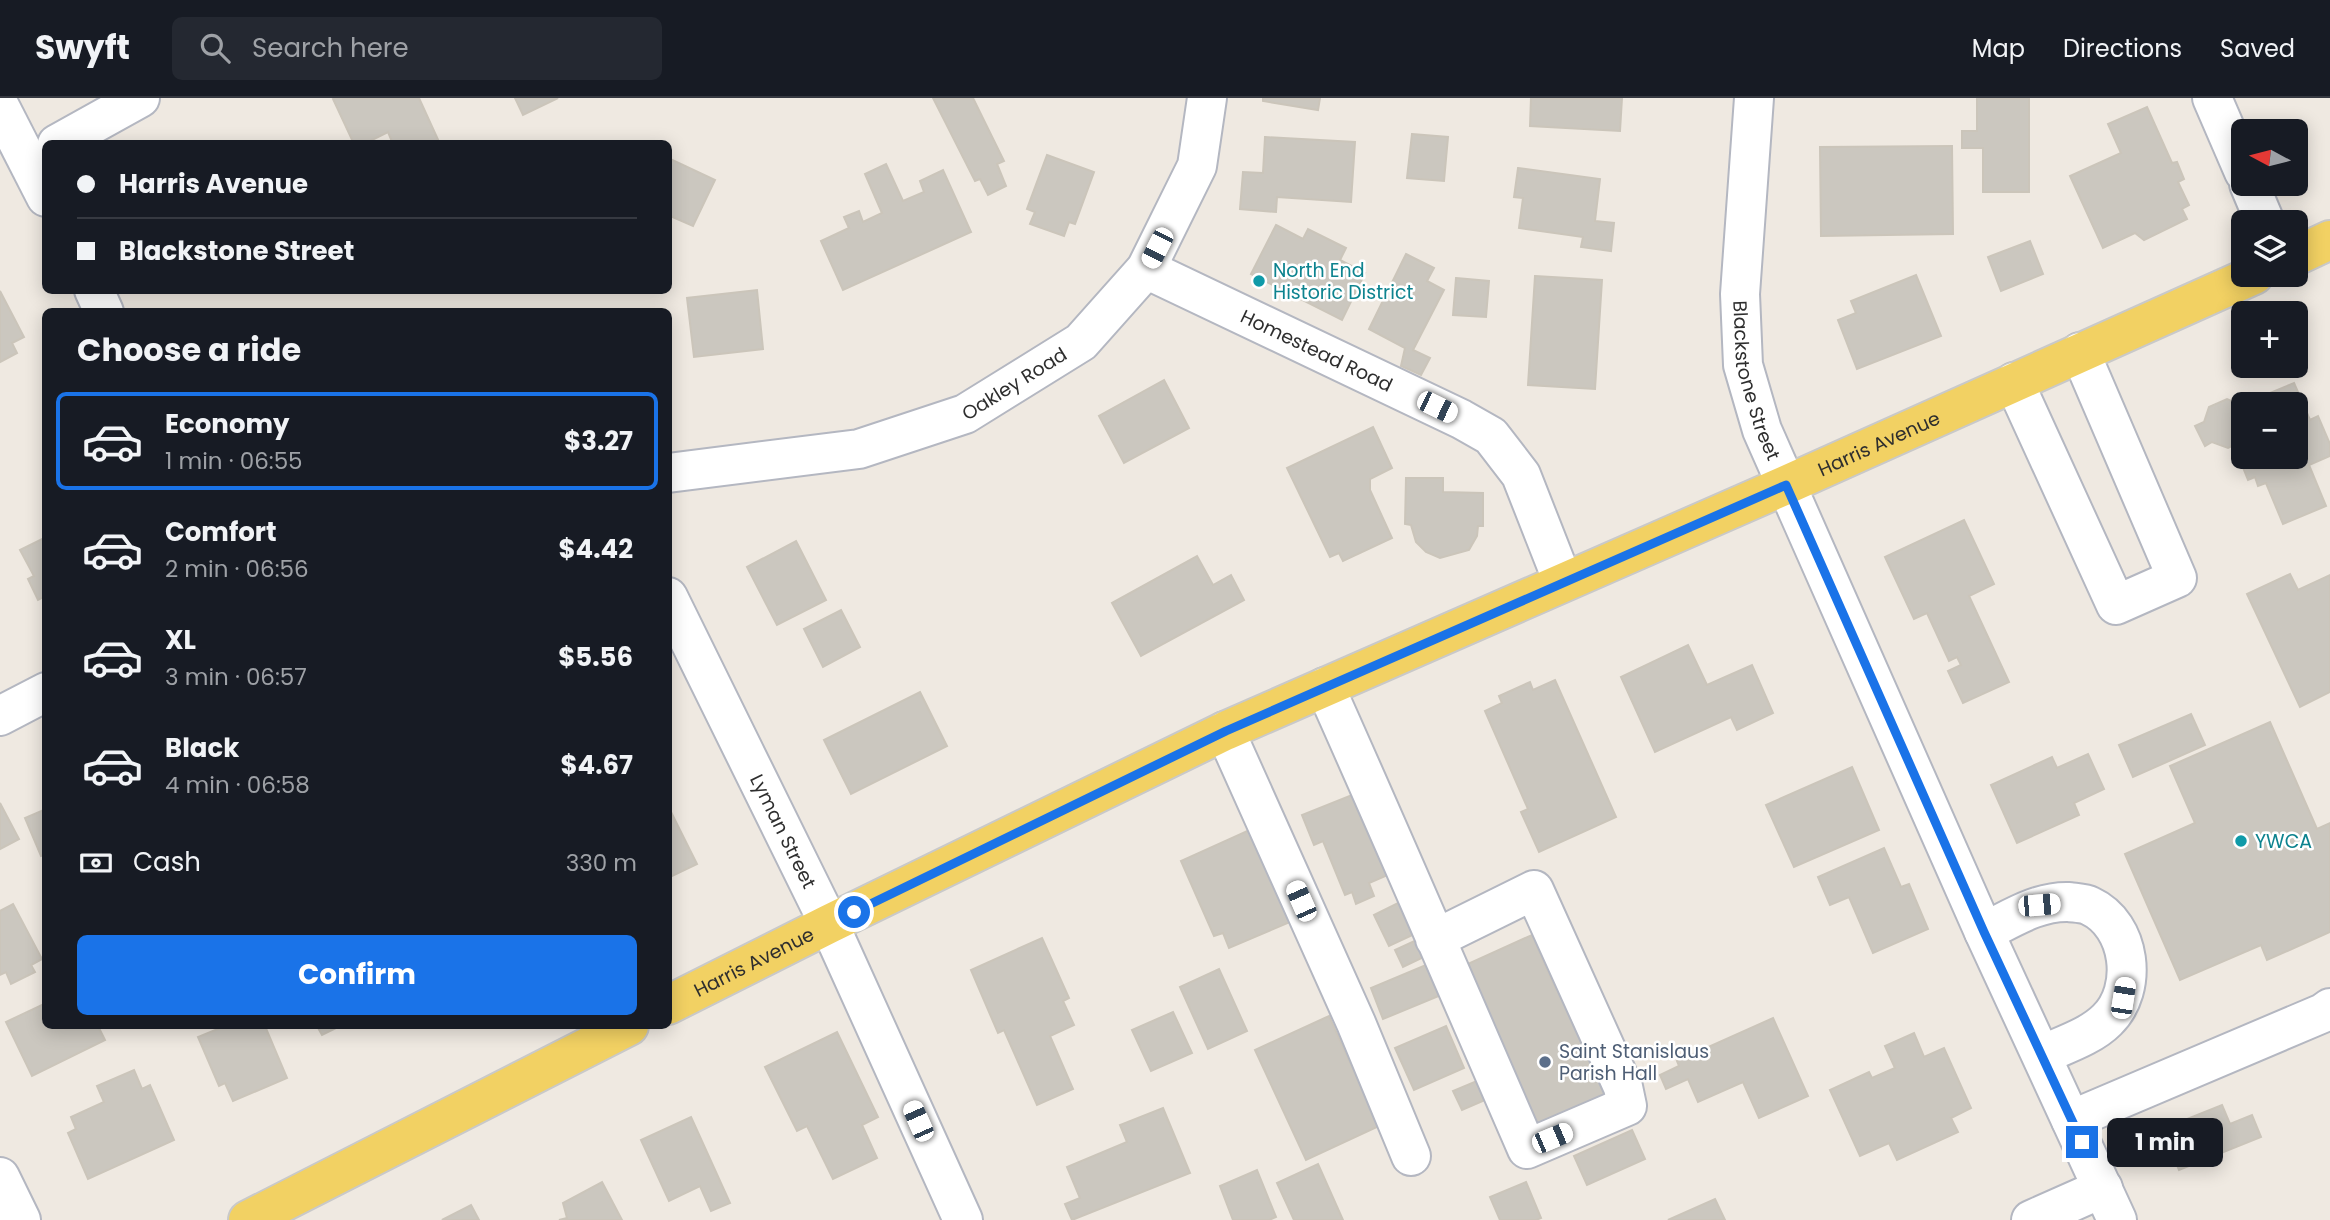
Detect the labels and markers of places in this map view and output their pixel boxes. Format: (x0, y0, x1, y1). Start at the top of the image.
place label: North End Historic District (1273, 257, 1413, 306)
marker: North End Historic District (1251, 273, 1267, 289)
place label: YWCA (2255, 828, 2312, 855)
marker: YWCA (2233, 833, 2249, 849)
place label: Saint Stanislaus Parish Hall (1559, 1038, 1709, 1087)
marker: Saint Stanislaus Parish Hall (1537, 1054, 1553, 1070)

